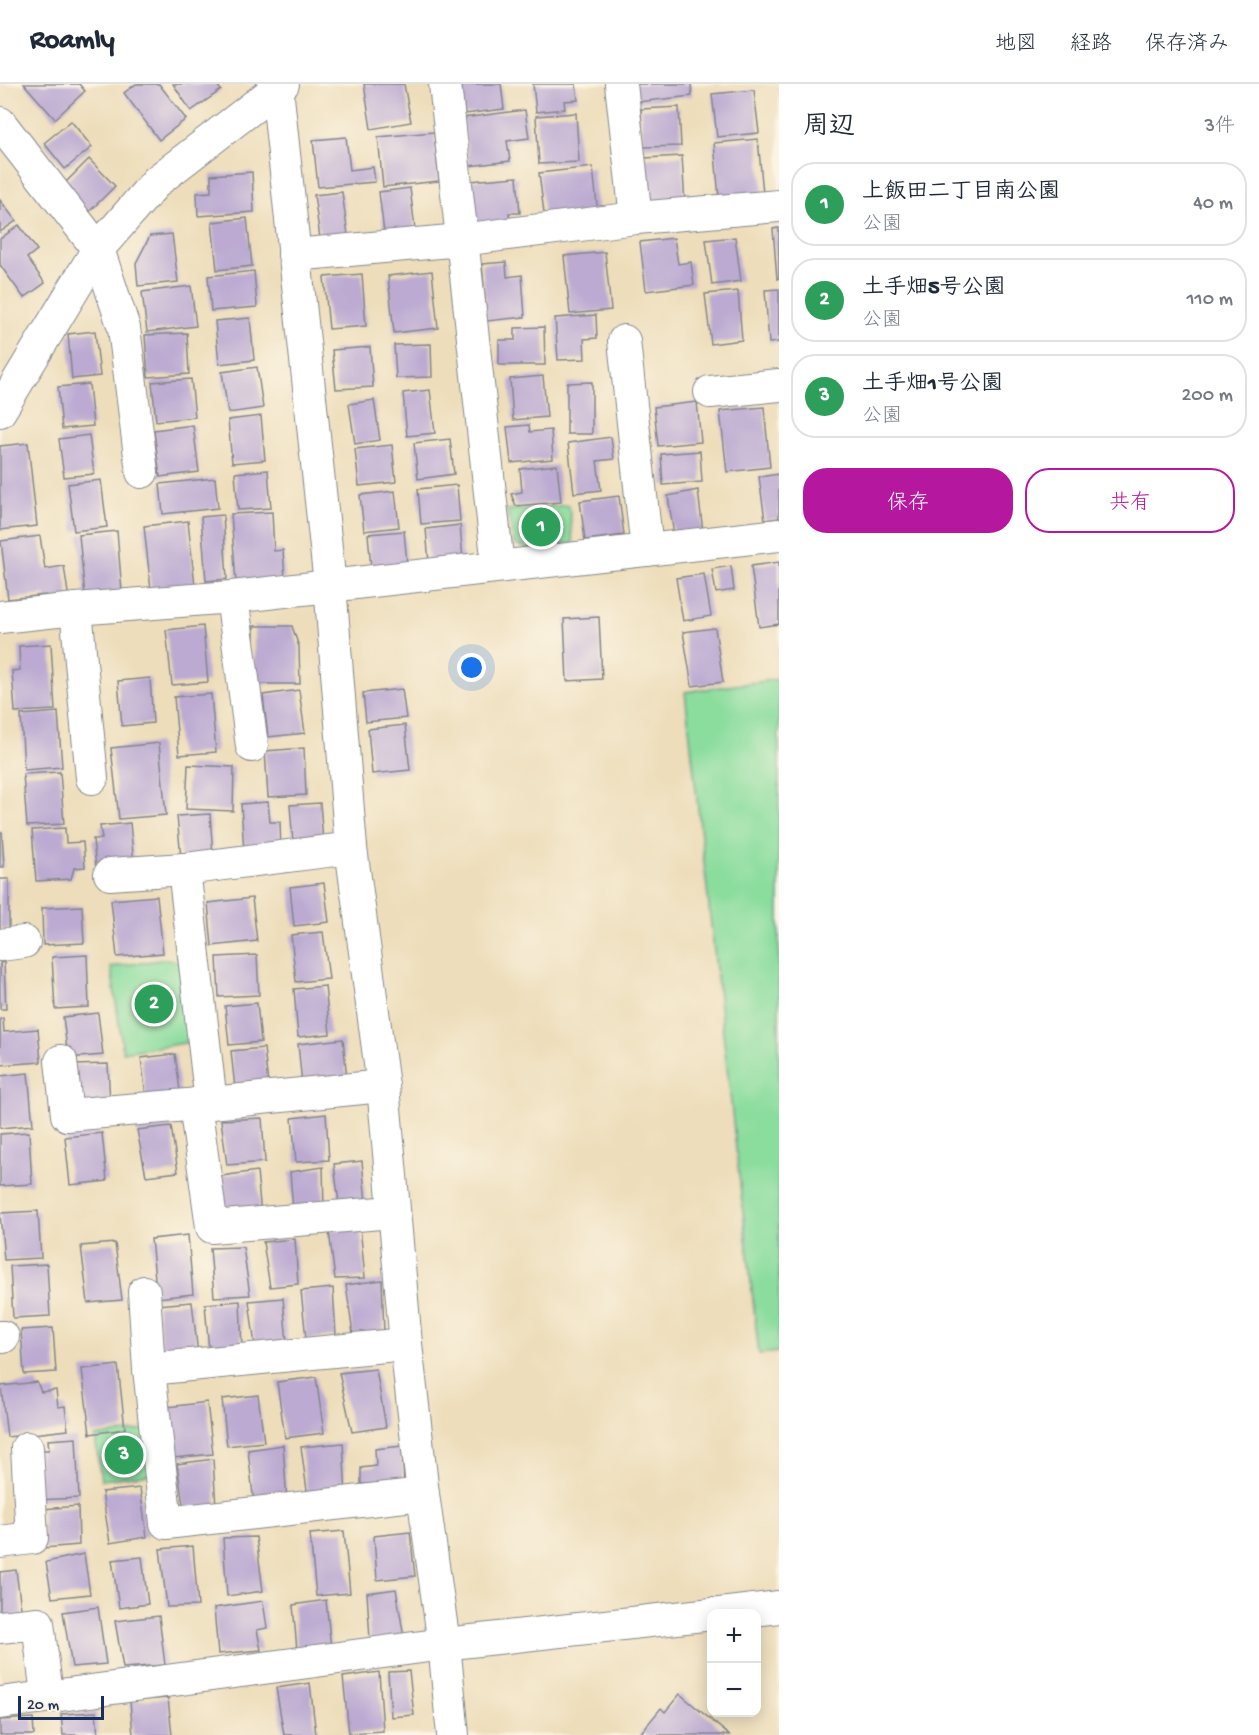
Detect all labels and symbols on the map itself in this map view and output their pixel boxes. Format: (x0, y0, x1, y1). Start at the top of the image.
pin: 1 (522, 504, 560, 550)
your location (457, 653, 486, 682)
pin: 2 (134, 982, 174, 1026)
pin: 3 (104, 1432, 144, 1478)
scale bar (18, 1693, 104, 1720)

